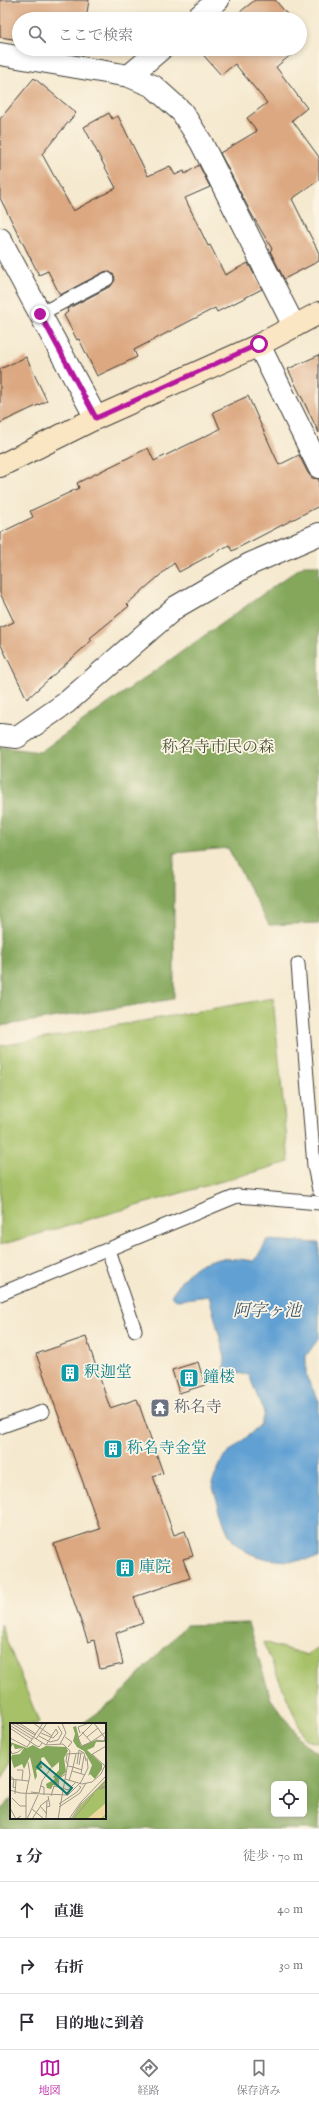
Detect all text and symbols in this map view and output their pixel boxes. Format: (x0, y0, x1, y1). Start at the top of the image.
search box (12, 12, 307, 56)
icon: search (26, 23, 48, 45)
text: ここで検索 (58, 26, 133, 45)
route end (31, 305, 49, 323)
route start (250, 335, 268, 353)
park label: 称名寺市民の森 (162, 738, 274, 758)
water label: 阿字ヶ池 (233, 1301, 303, 1322)
building icon: 釈迦堂 (59, 1362, 81, 1384)
place label: 釈迦堂 (84, 1363, 132, 1383)
building icon: 鐘楼 (178, 1367, 200, 1389)
place label: 鐘楼 (203, 1368, 235, 1388)
temple icon: 称名寺 (149, 1397, 171, 1419)
place label: 称名寺 (174, 1398, 222, 1418)
building icon: 称名寺金堂 (102, 1438, 124, 1460)
place label: 称名寺金堂 (127, 1439, 207, 1459)
building icon: 庫院 (114, 1557, 136, 1579)
place label: 庫院 (139, 1558, 171, 1578)
inset map (10, 1723, 106, 1819)
map controls (271, 1781, 307, 1817)
button: locate (271, 1781, 307, 1817)
text: 1 分 (16, 1847, 43, 1868)
text: 徒歩 · 70 m (243, 1848, 303, 1865)
icon: ahead (16, 1899, 38, 1921)
text: 40 m (277, 1901, 303, 1918)
text: 直進 (54, 1902, 84, 1921)
icon: right (16, 1955, 38, 1977)
text: 30 m (279, 1957, 303, 1974)
text: 右折 (54, 1958, 84, 1977)
icon: arrive (16, 2011, 38, 2033)
text: 目的地に到着 (54, 2014, 144, 2033)
tab: 地図 (39, 2057, 61, 2098)
tab: 経路 (138, 2057, 160, 2098)
tab: 保存済み (237, 2057, 281, 2098)

